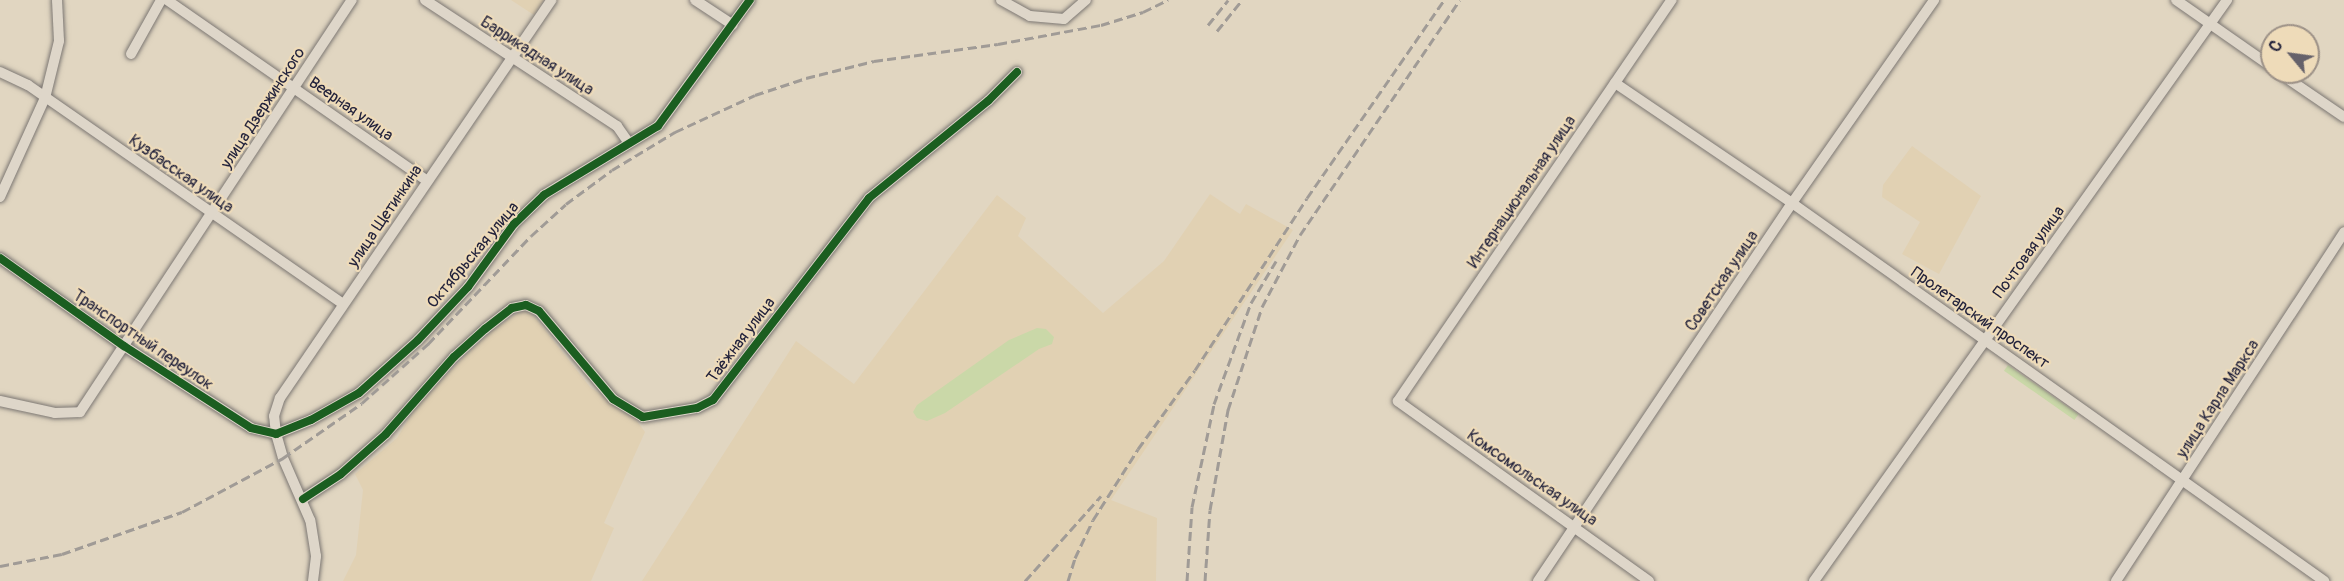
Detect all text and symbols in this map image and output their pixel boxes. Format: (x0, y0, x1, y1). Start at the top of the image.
street label: Баррикадная улица (477, 12, 597, 100)
north arrow (2260, 24, 2320, 84)
text: С (2265, 37, 2287, 55)
street label: улица Дзержинского (217, 44, 309, 172)
street label: Веерная улица (305, 73, 397, 145)
street label: Интернациональная улица (1464, 112, 1580, 272)
street label: Кузбасская улица (125, 131, 237, 217)
street label: улица Щетинкина (344, 161, 426, 271)
street label: Октябрьская улица (423, 198, 523, 312)
street label: Почтовая улица (1989, 202, 2069, 302)
street label: Советская улица (1681, 227, 1763, 335)
street label: Пролетарский проспект (1907, 263, 2053, 373)
street label: Транспортный переулок (69, 286, 217, 394)
street label: Таёжная улица (703, 294, 779, 386)
street label: улица Карла Маркса (2173, 336, 2263, 462)
street label: Комсомольская улица (1463, 426, 1601, 530)

